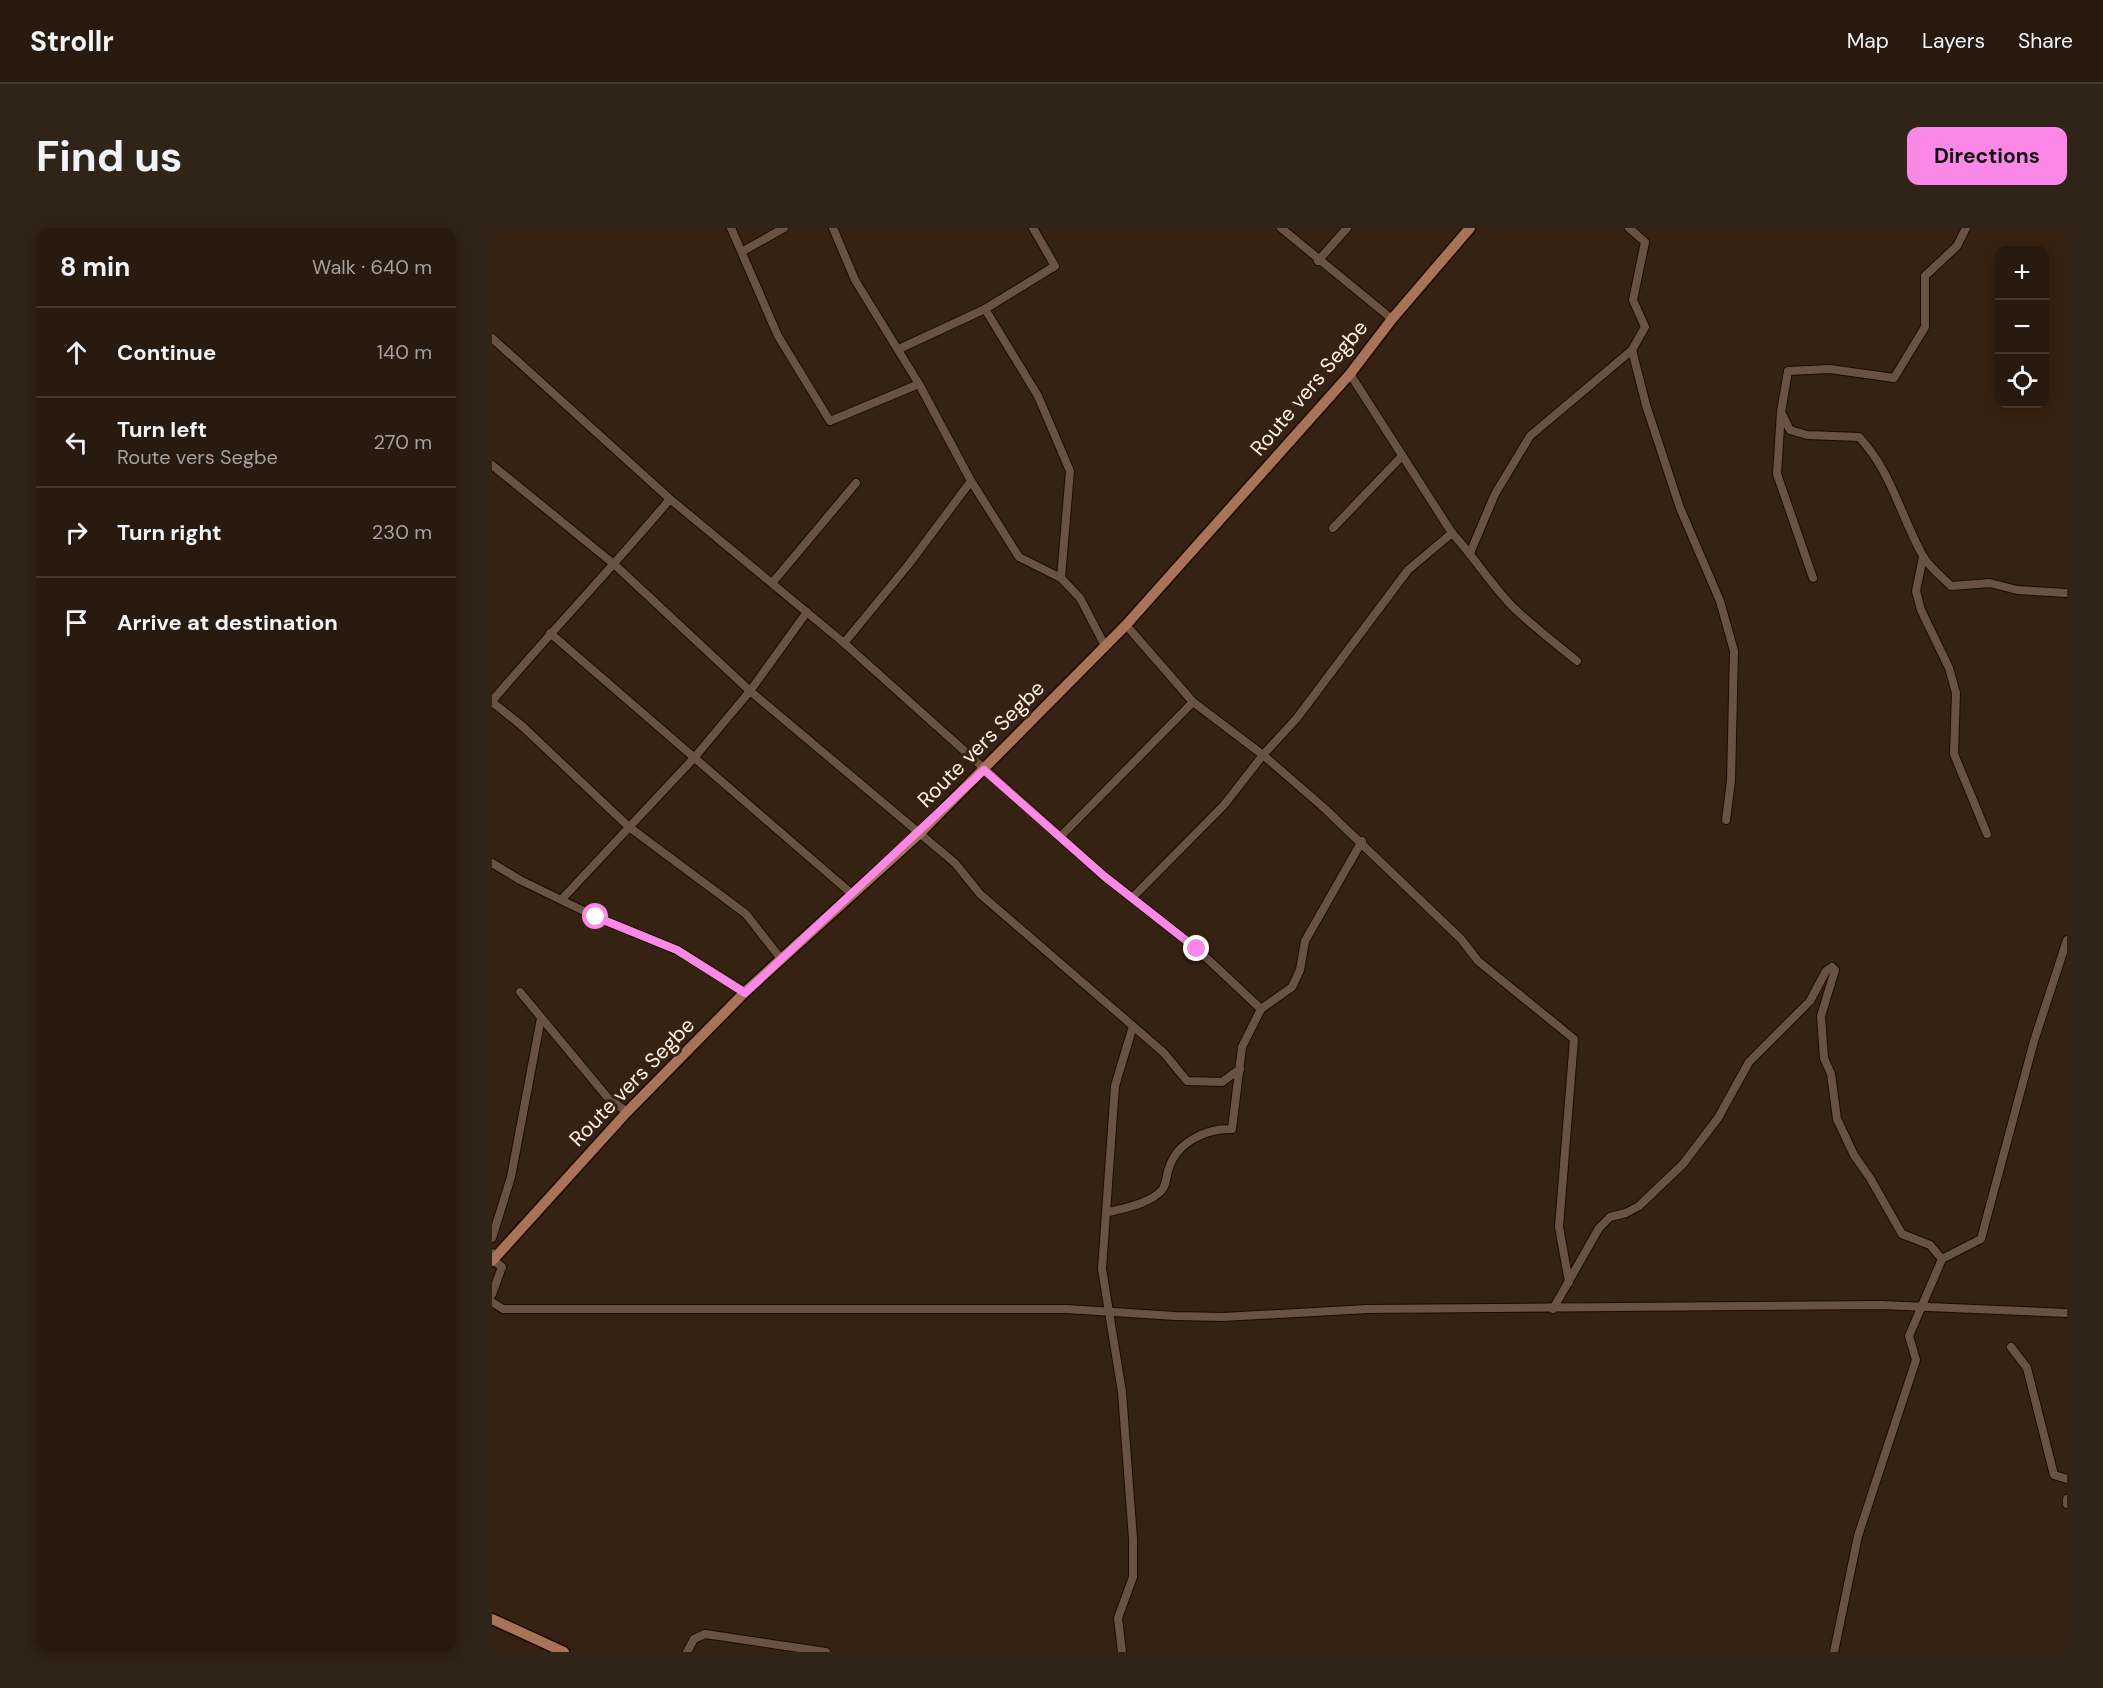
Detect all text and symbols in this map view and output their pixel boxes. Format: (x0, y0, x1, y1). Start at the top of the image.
text: Strollr (30, 23, 114, 60)
text: Map (1847, 27, 1889, 55)
text: Layers (1922, 27, 1985, 55)
text: Share (2018, 27, 2073, 55)
button: Directions (1907, 127, 2067, 185)
text: Find us (36, 129, 182, 184)
map controls (1995, 246, 2049, 408)
button: + (1995, 246, 2049, 300)
text: 8 min (60, 250, 130, 284)
text: Walk · 640 m (312, 254, 432, 280)
button: − (1995, 300, 2049, 354)
street label: Route vers Segbe (1244, 314, 1374, 462)
icon: ahead (60, 336, 93, 369)
text: Continue (117, 338, 216, 367)
text: 140 m (377, 339, 432, 365)
button: locate (1995, 354, 2049, 408)
text: Turn left (117, 415, 207, 444)
icon: left (60, 426, 93, 459)
text: 270 m (374, 429, 432, 455)
text: Route vers Segbe (117, 444, 278, 470)
icon: right (60, 516, 93, 549)
text: Turn right (117, 518, 222, 547)
text: 230 m (372, 519, 432, 545)
icon: arrive (60, 606, 93, 639)
text: Arrive at destination (117, 608, 338, 637)
street label: Route vers Segbe (911, 674, 1051, 814)
route start (582, 903, 608, 929)
route end (1183, 935, 1209, 961)
street label: Route vers Segbe (563, 1011, 701, 1153)

